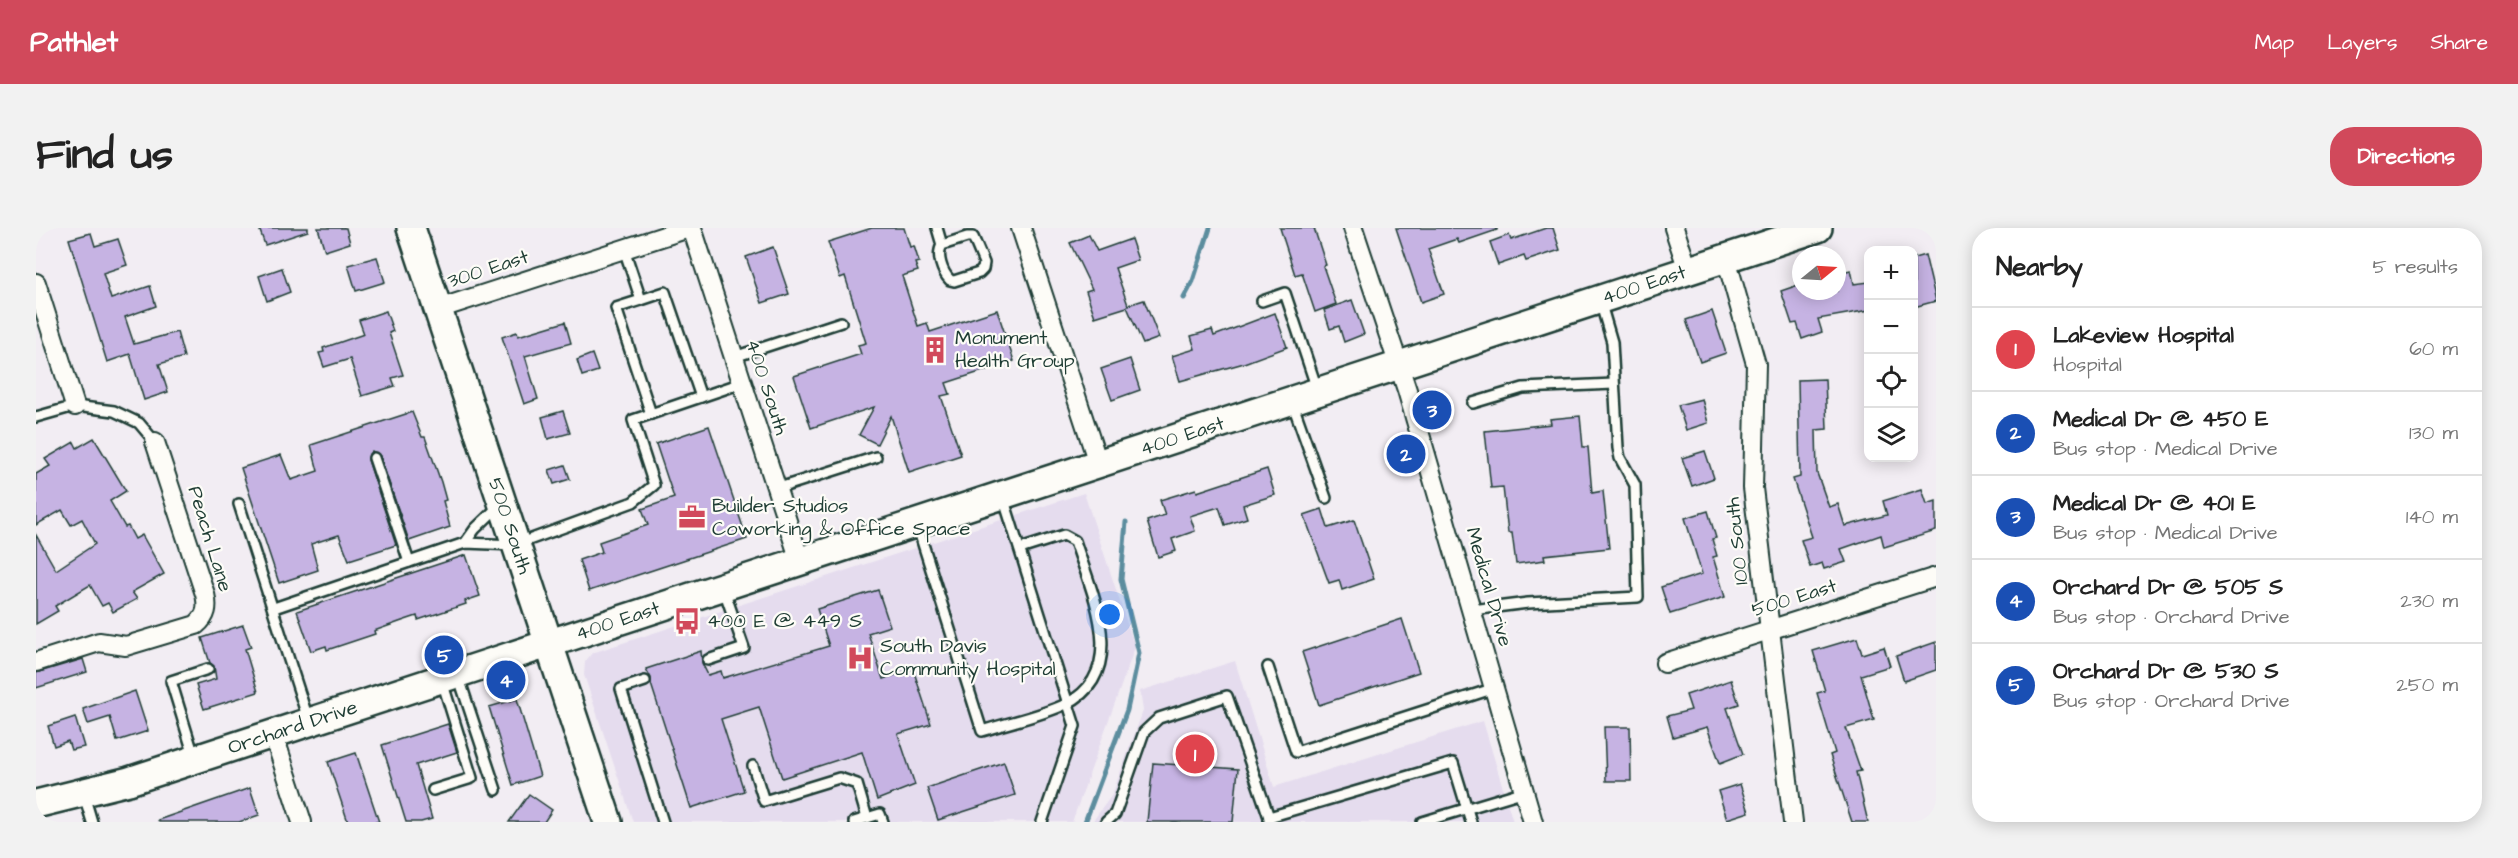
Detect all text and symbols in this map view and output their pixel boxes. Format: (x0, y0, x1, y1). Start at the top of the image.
text: Pathlet (30, 23, 118, 62)
text: Map (2254, 28, 2294, 57)
text: Layers (2327, 28, 2397, 57)
text: Share (2430, 28, 2488, 57)
text: Find us (36, 127, 173, 185)
button: Directions (2330, 127, 2482, 186)
street label: 300 East (444, 243, 532, 295)
north arrow (1792, 246, 1846, 300)
map controls (1864, 246, 1918, 462)
button: + (1864, 246, 1918, 300)
text: Nearby (1996, 249, 2083, 285)
text: 5 results (2373, 253, 2458, 281)
street label: 400 East (1598, 258, 1690, 312)
button: − (1864, 300, 1918, 354)
text: Lakeview Hospital (2053, 320, 2234, 351)
place label: Monument Health Group (955, 324, 1075, 375)
building icon: Monument Health Group (920, 335, 950, 365)
text: 1 (2014, 335, 2017, 363)
text: 60 m (2409, 335, 2458, 363)
street label: 400 South (738, 336, 796, 439)
text: Hospital (2053, 351, 2122, 379)
button: locate (1864, 354, 1918, 408)
pin: 3 (1412, 388, 1452, 432)
text: Medical Dr @ 450 E (2053, 404, 2268, 435)
button: layers (1864, 408, 1918, 462)
street label: 400 East (1136, 409, 1228, 463)
text: 2 (2010, 419, 2021, 447)
text: 130 m (2409, 419, 2458, 447)
pin: 2 (1386, 432, 1426, 476)
text: Bus stop · Medical Drive (2053, 435, 2278, 463)
street label: 500 South (481, 474, 539, 578)
street label: Peach Lane (181, 483, 239, 595)
text: Medical Dr @ 401 E (2053, 488, 2256, 519)
place label: Builder Studios Coworking & Office Space (712, 492, 970, 544)
street label: 100 South (1718, 496, 1756, 586)
office icon: Builder Studios Coworking & Office Space (677, 502, 707, 532)
text: 3 (2010, 503, 2021, 531)
text: 140 m (2406, 503, 2458, 531)
text: Bus stop · Medical Drive (2053, 519, 2278, 547)
street label: Medical Drive (1459, 524, 1519, 650)
street label: 500 East (1748, 572, 1840, 624)
text: Orchard Dr @ 505 S (2053, 572, 2283, 603)
text: 4 (2009, 587, 2022, 615)
text: 230 m (2400, 587, 2458, 615)
street label: 400 East (572, 594, 663, 648)
your location (1095, 600, 1124, 629)
text: Bus stop · Orchard Drive (2053, 603, 2289, 631)
bus stop icon: 400 E @ 449 S (672, 606, 702, 636)
place label: 400 E @ 449 S (707, 607, 862, 635)
pin: 5 (424, 632, 464, 678)
place label: South Davis Community Hospital (880, 632, 1056, 684)
hospital icon: South Davis Community Hospital (845, 643, 875, 673)
text: Orchard Dr @ 530 S (2053, 656, 2279, 687)
pin: 4 (486, 658, 526, 702)
text: 5 (2008, 671, 2023, 699)
text: 250 m (2396, 671, 2458, 699)
text: Bus stop · Orchard Drive (2053, 687, 2289, 715)
street label: Orchard Drive (224, 693, 361, 762)
pin: 1 (1176, 732, 1214, 776)

